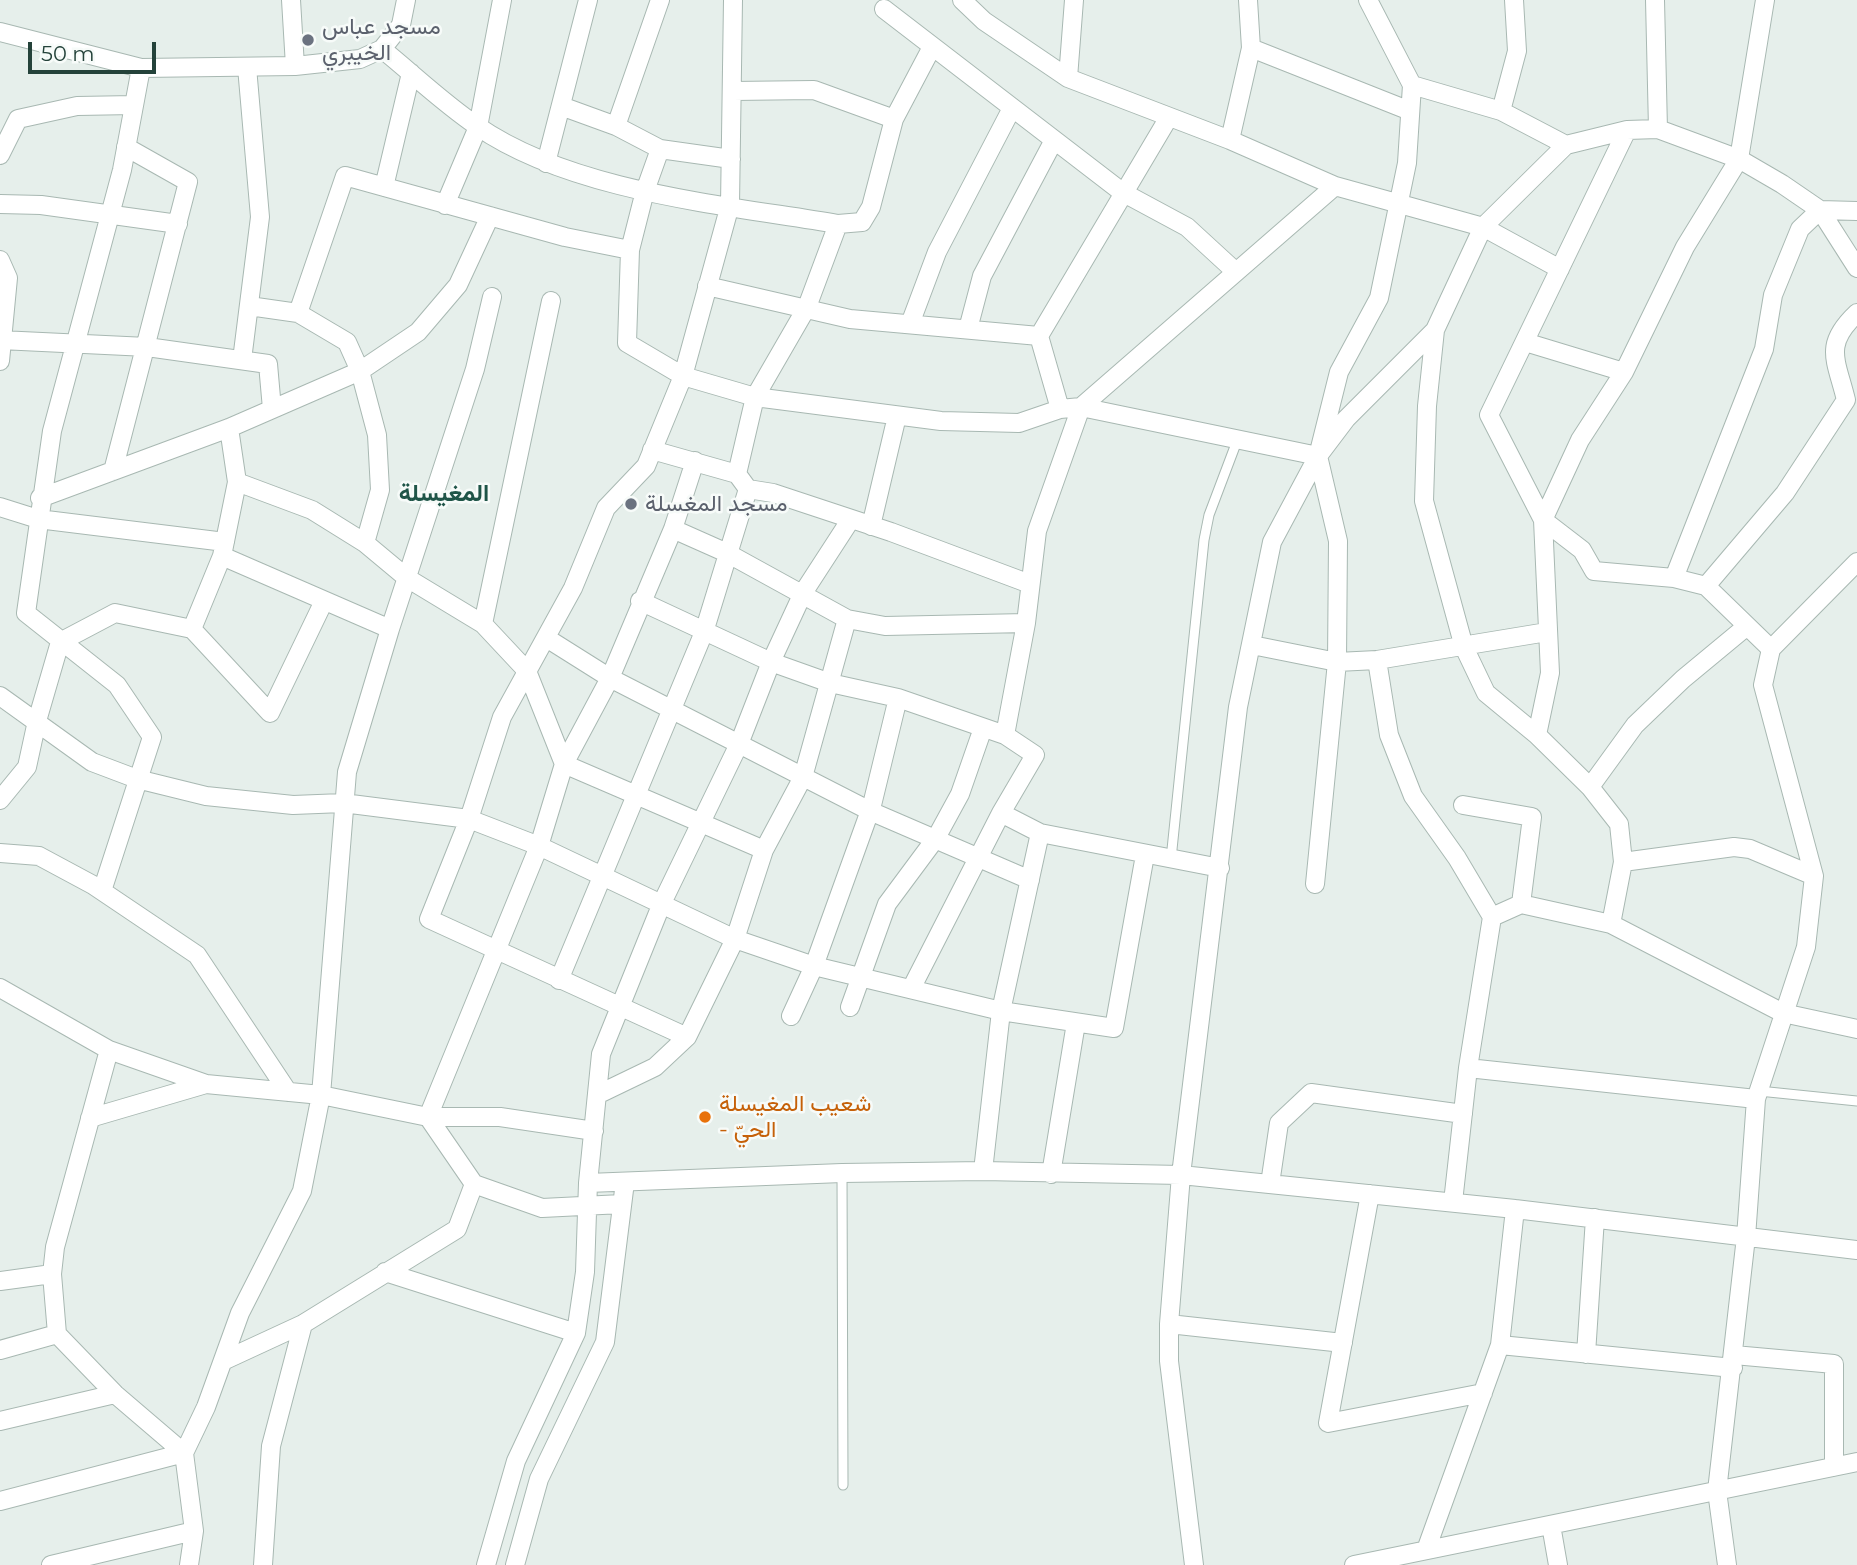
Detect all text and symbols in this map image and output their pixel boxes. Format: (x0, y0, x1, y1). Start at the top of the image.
place label: مسجد عباس الخيبري (322, 13, 441, 67)
scale bar (32, 28, 159, 72)
marker: مسجد عباس الخيبري (300, 32, 316, 48)
text: 50 m (41, 41, 95, 66)
district label: المغيسلة (399, 480, 489, 508)
place label: مسجد المغسلة (645, 490, 788, 518)
marker: مسجد المغسلة (623, 496, 639, 512)
place label: شعيب المغيسلة - الحيّ (719, 1090, 871, 1144)
marker: شعيب المغيسلة - الحيّ (697, 1109, 713, 1125)

